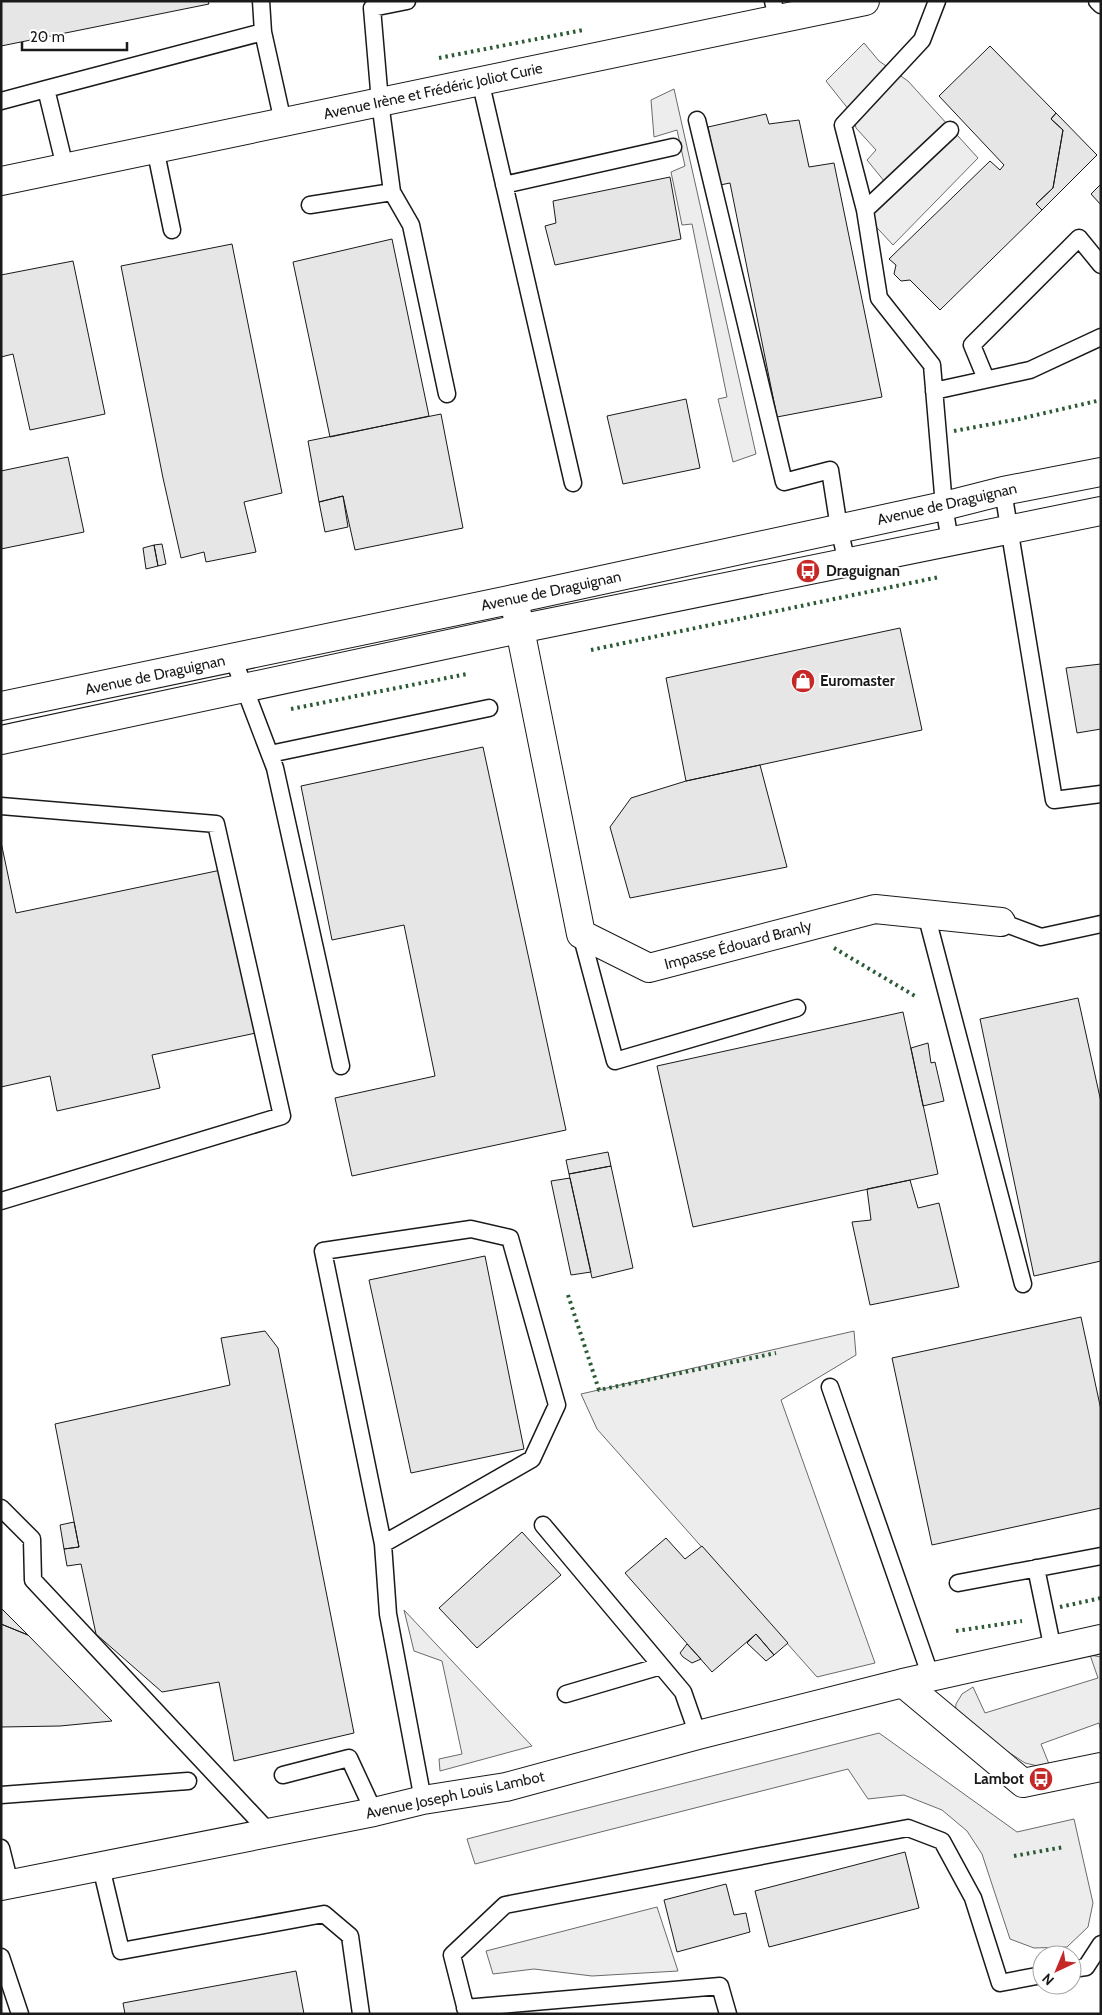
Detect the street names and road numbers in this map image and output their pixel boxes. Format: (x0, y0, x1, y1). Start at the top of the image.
street label: Avenue Irène et Frédéric Joliot Curie (322, 59, 545, 123)
street label: Avenue de Draguignan (875, 479, 1019, 529)
street label: Avenue de Draguignan (479, 567, 623, 615)
street label: Avenue de Draguignan (83, 651, 227, 699)
street label: Impasse Édouard Branly (662, 916, 814, 973)
street label: Avenue Joseph Louis Lambot (364, 1767, 546, 1823)

